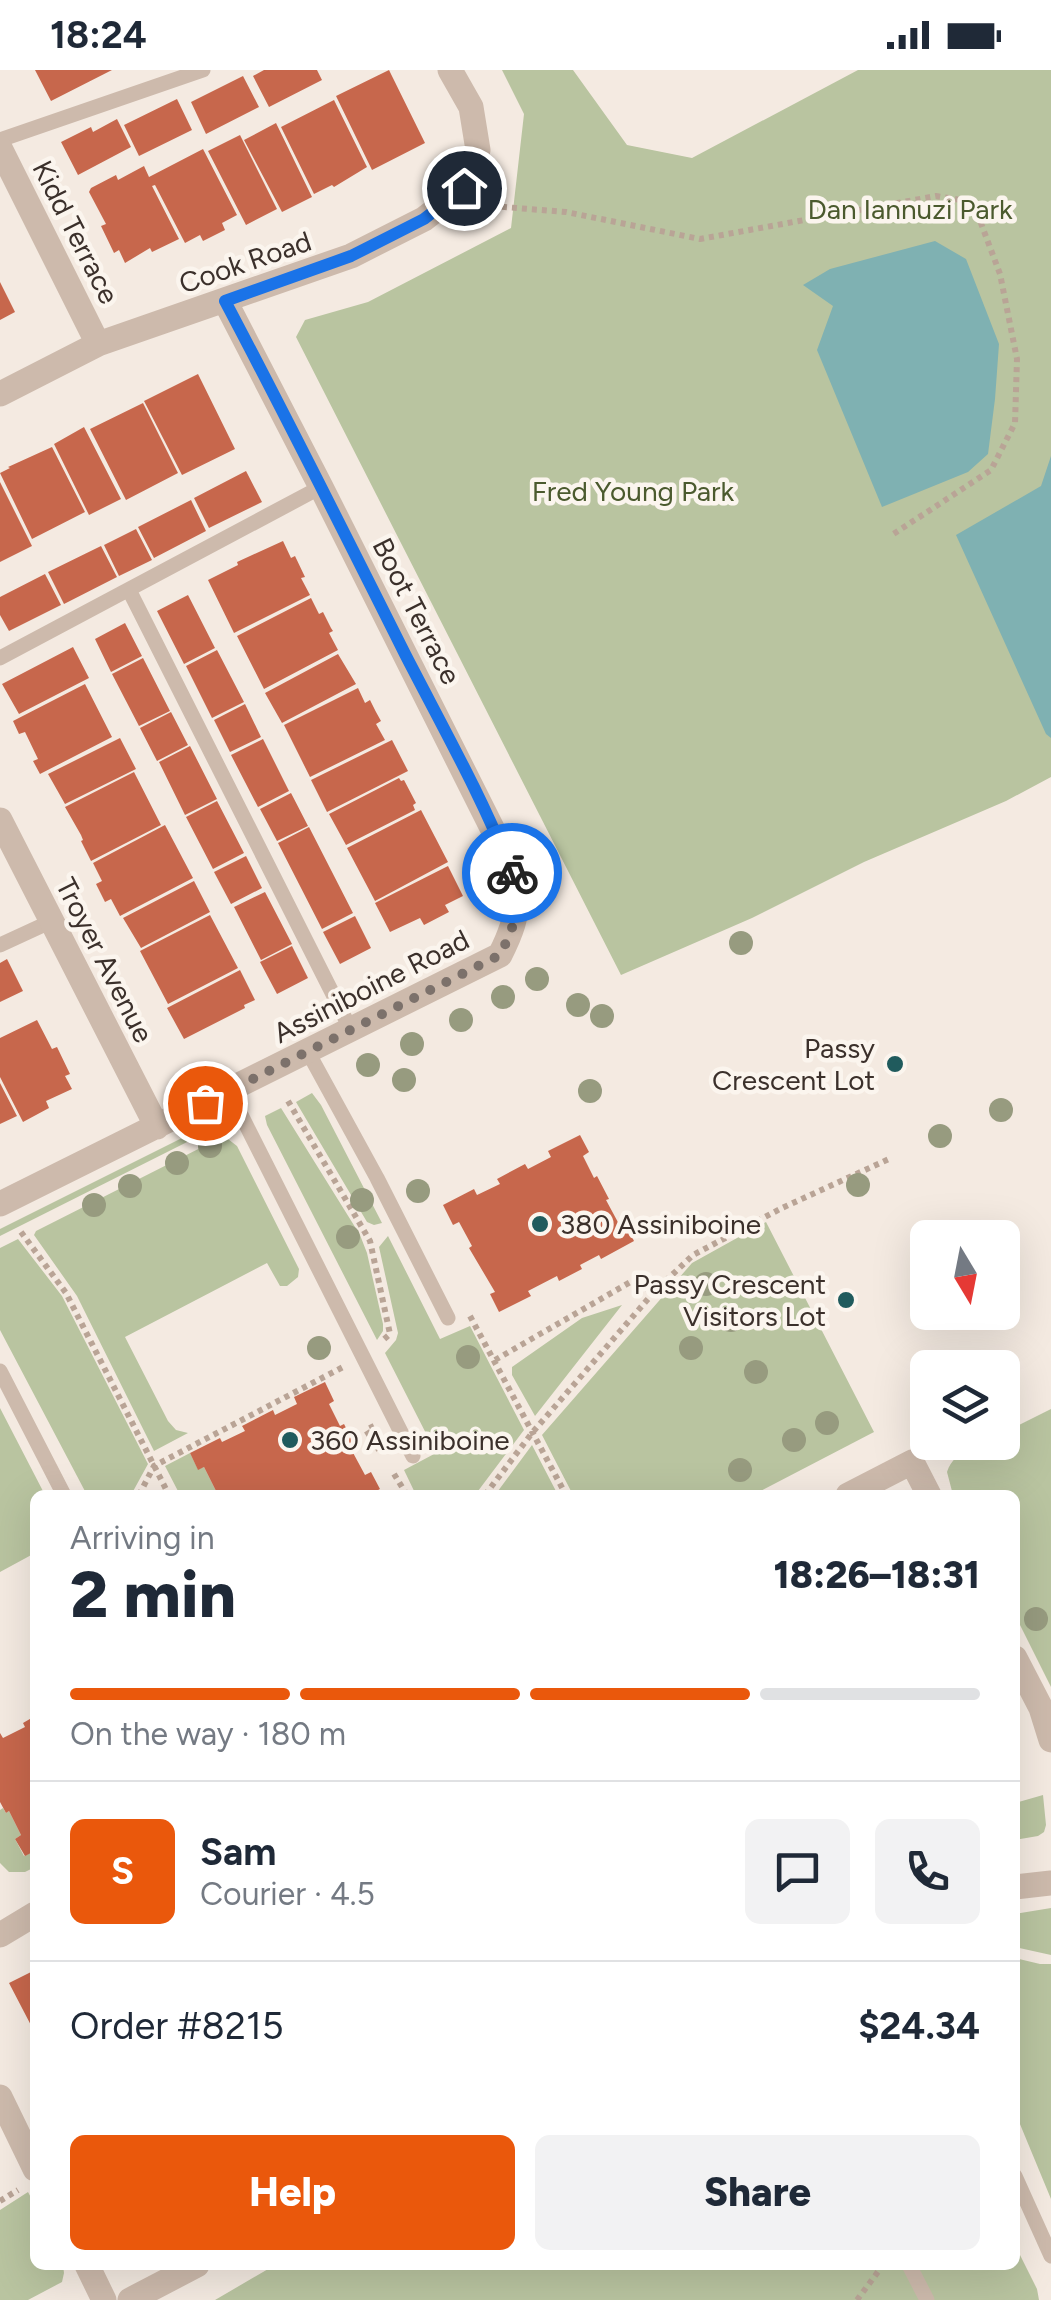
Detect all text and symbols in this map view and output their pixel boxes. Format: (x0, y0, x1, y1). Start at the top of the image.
text: 18:24 (50, 12, 147, 58)
pin (422, 146, 507, 231)
street label: Kidd Terrace (25, 155, 127, 309)
icon: home (437, 161, 492, 216)
park label: Dan Iannuzi Park (807, 192, 1013, 226)
street label: Cook Road (174, 224, 316, 300)
park label: Fred Young Park (532, 474, 735, 508)
street label: Boot Terrace (366, 532, 468, 690)
courier (462, 823, 562, 923)
icon: bike (485, 846, 540, 901)
street label: Troyer Avenue (49, 872, 161, 1048)
street label: Assiniboine Road (267, 922, 475, 1050)
place label: Passy Crescent Lot (712, 1031, 875, 1097)
marker: Passy Crescent Lot (884, 1053, 906, 1075)
pin (163, 1061, 248, 1146)
icon: bag (178, 1076, 233, 1131)
place label: 380 Assiniboine (560, 1207, 761, 1241)
marker: 380 Assiniboine (529, 1213, 551, 1235)
north arrow (910, 1220, 1020, 1330)
map controls (910, 1220, 1020, 1460)
place label: Passy Crescent Visitors Lot (633, 1267, 826, 1333)
marker: Passy Crescent Visitors Lot (835, 1289, 857, 1311)
button: layers (910, 1350, 1020, 1460)
place label: 360 Assiniboine (310, 1423, 510, 1457)
marker: 360 Assiniboine (279, 1429, 301, 1451)
text: Arriving in (70, 1519, 215, 1557)
text: 18:26–18:31 (774, 1552, 980, 1598)
text: 2 min (70, 1555, 236, 1633)
text: On the way · 180 m (70, 1715, 346, 1753)
button: chat (745, 1819, 850, 1924)
button: phone (875, 1819, 980, 1924)
text: Sam (200, 1829, 276, 1875)
text: S (111, 1848, 134, 1894)
text: Courier · 4.5 (200, 1875, 375, 1913)
text: Order #8215 (70, 2003, 284, 2049)
text: $24.34 (858, 2003, 980, 2049)
button: Help (70, 2135, 515, 2250)
button: Share (535, 2135, 980, 2250)

